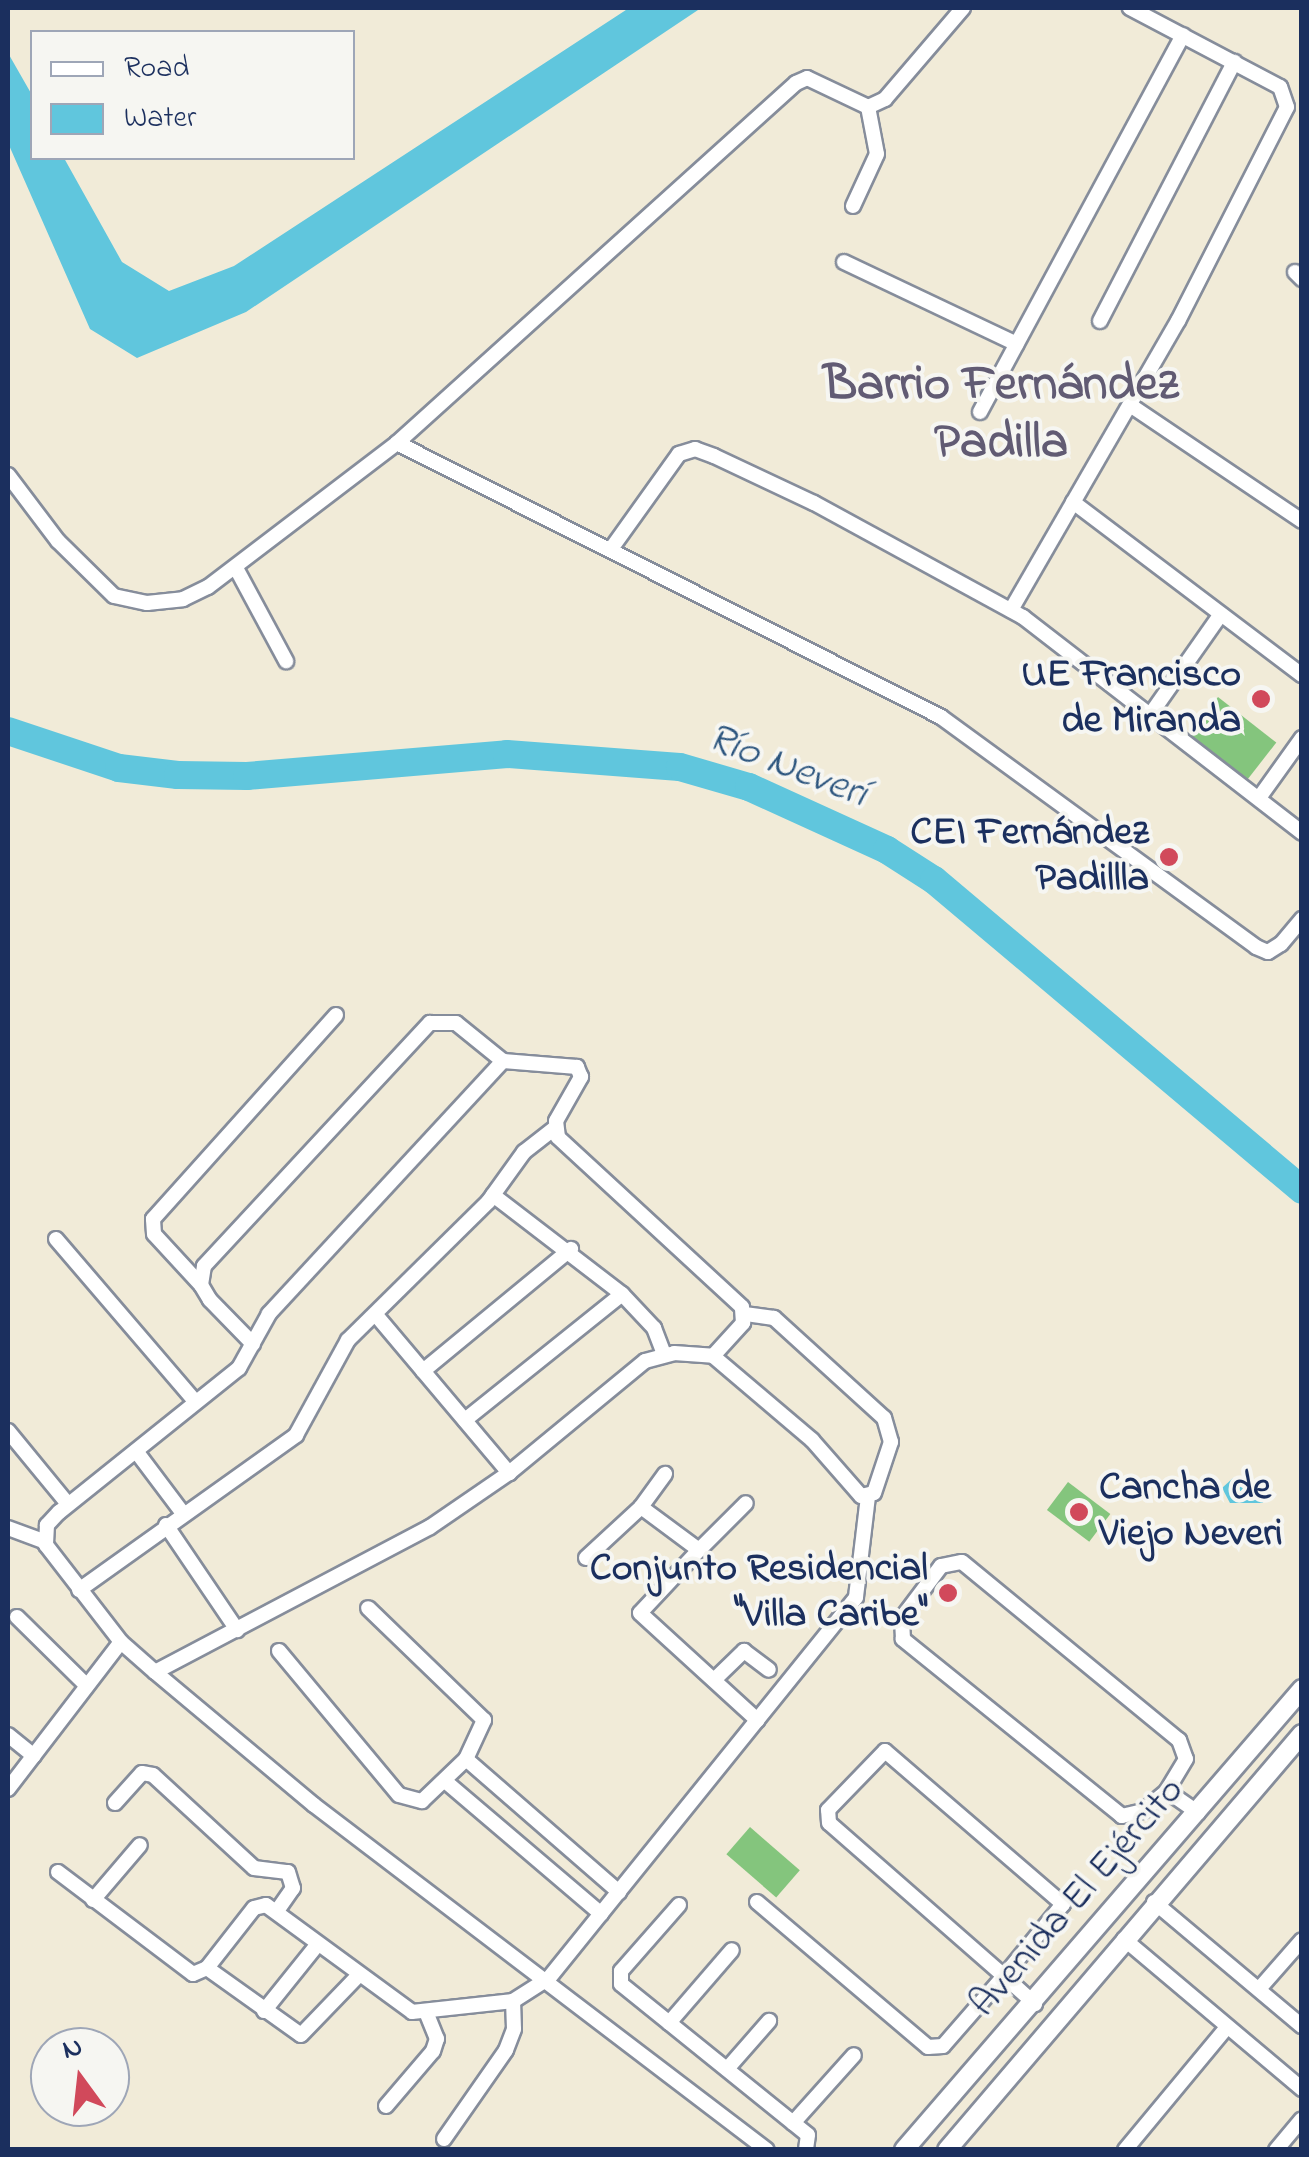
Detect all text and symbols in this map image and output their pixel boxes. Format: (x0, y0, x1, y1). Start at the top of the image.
legend (30, 30, 355, 160)
text: Road (124, 47, 189, 91)
text: Water (124, 97, 196, 141)
district label: Barrio Fernández Padilla (823, 355, 1179, 472)
place label: UE Francisco de Miranda (1021, 652, 1241, 746)
marker: UE Francisco de Miranda (1250, 688, 1272, 710)
water label: Río Neverí (700, 714, 874, 820)
place label: CEI Fernández Padillla (910, 810, 1149, 904)
marker: CEI Fernández Padillla (1158, 846, 1180, 868)
place label: Cancha de Viejo Neveri (1099, 1465, 1283, 1559)
marker: Cancha de Viejo Neveri (1068, 1501, 1090, 1523)
place label: Conjunto Residencial "Villa Caribe" (590, 1546, 928, 1640)
marker: Conjunto Residencial "Villa Caribe" (937, 1582, 959, 1604)
street label: Avenida El Ejército (961, 1768, 1195, 2028)
north arrow (30, 2027, 130, 2127)
text: N (58, 2027, 87, 2072)

